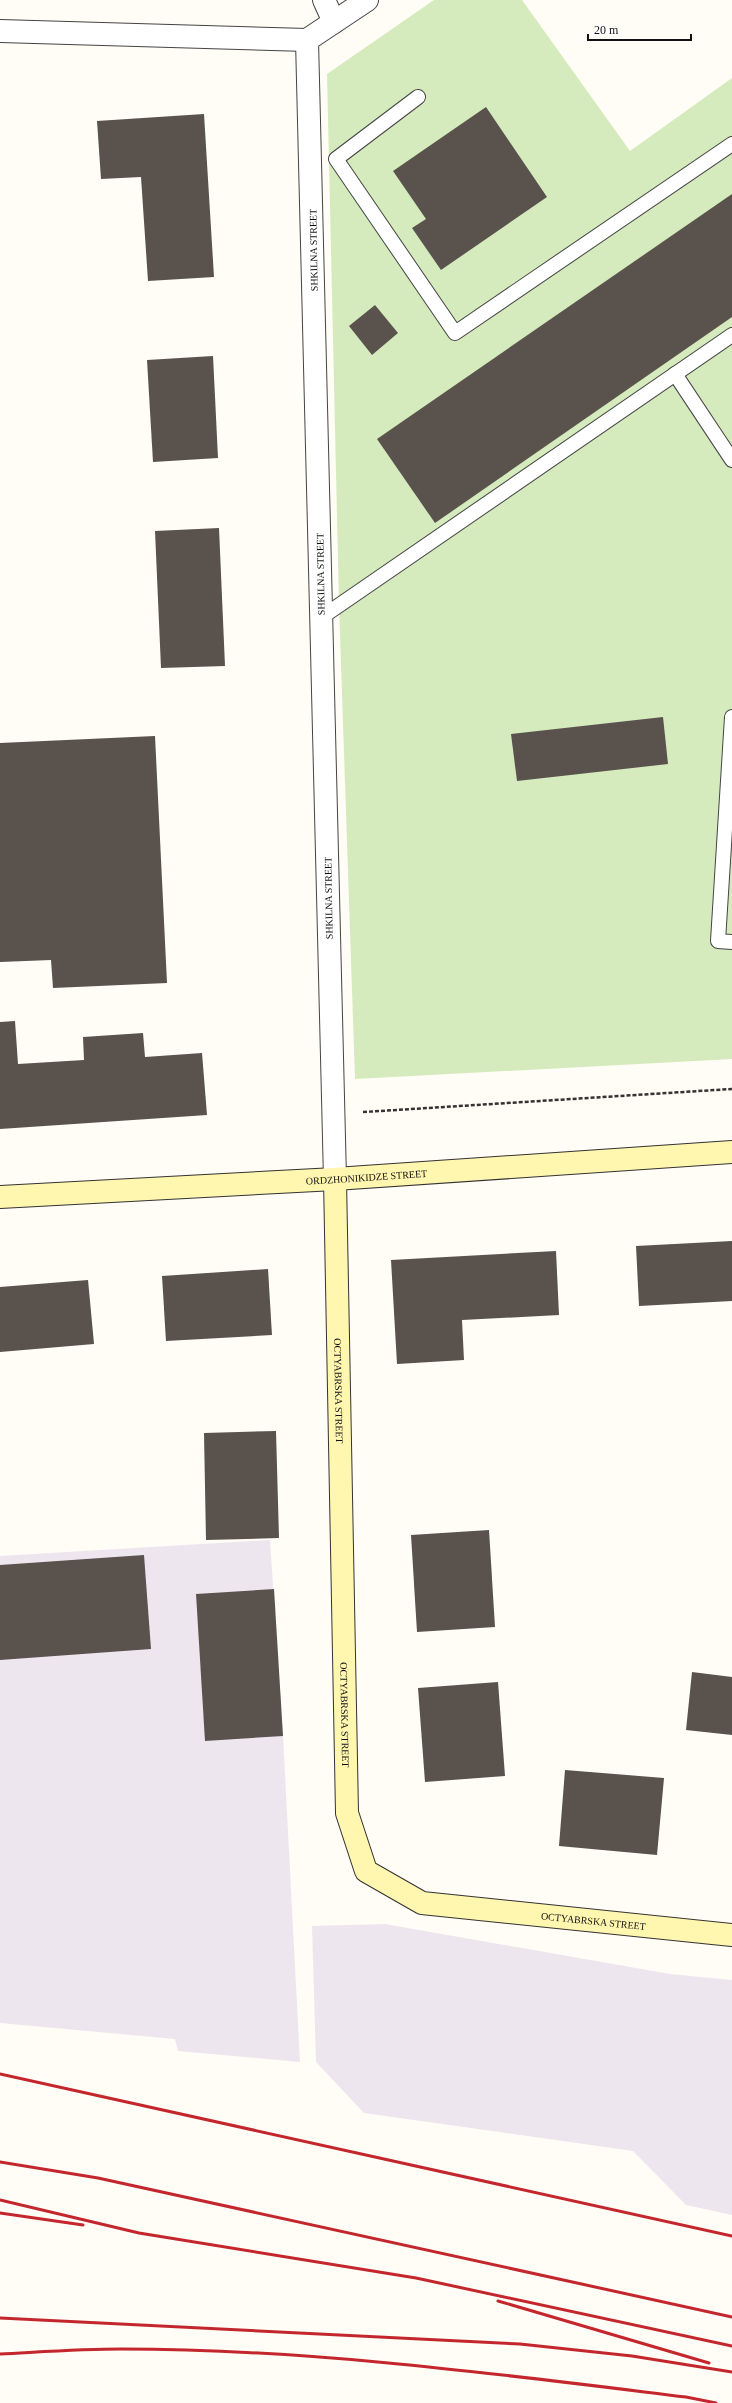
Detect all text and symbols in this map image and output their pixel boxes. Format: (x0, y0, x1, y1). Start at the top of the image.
scale bar (588, 16, 691, 42)
text: 20 m (594, 23, 619, 37)
street label: SHKILNA STREET (307, 209, 320, 291)
street label: SHKILNA STREET (314, 533, 327, 615)
street label: SHKILNA STREET (322, 857, 335, 939)
street label: ORDZHONIKIDZE STREET (306, 1168, 427, 1187)
street label: OCTYABRSKA STREET (332, 1338, 345, 1444)
street label: OCTYABRSKA STREET (338, 1662, 351, 1768)
street label: OCTYABRSKA STREET (540, 1910, 646, 1932)

